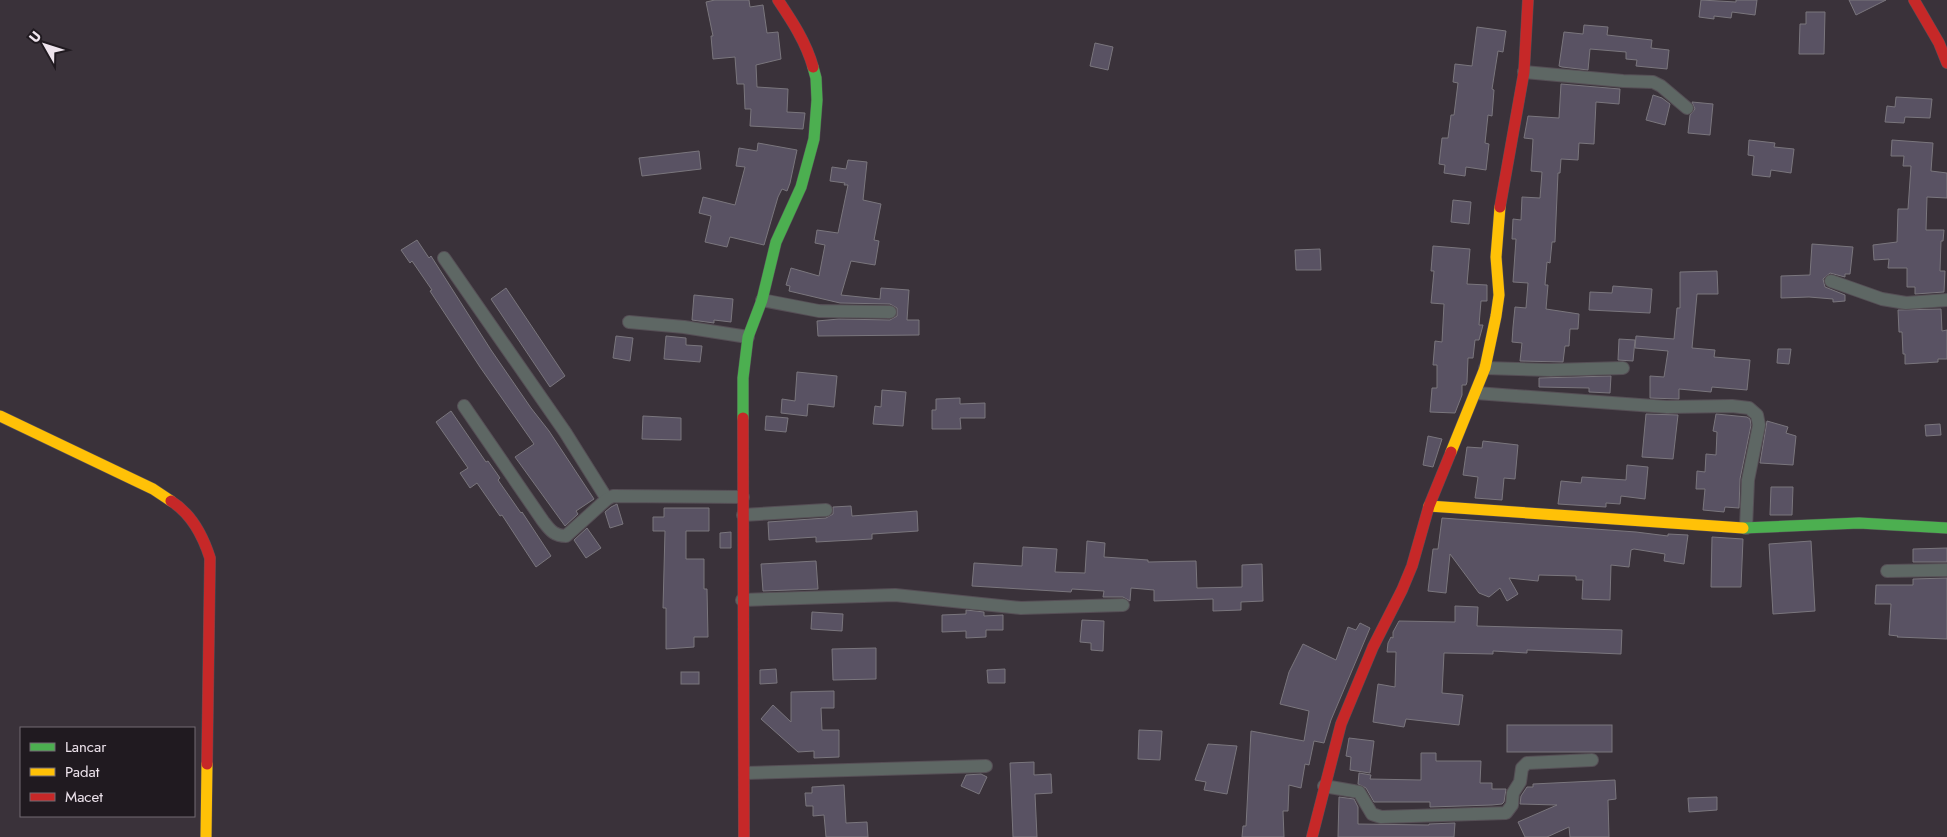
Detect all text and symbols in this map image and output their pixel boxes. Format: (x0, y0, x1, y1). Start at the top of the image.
north arrow (20, 20, 70, 70)
text: U (24, 27, 46, 47)
legend (20, 727, 195, 817)
text: Lancar (65, 736, 107, 758)
text: Padat (65, 761, 100, 783)
text: Macet (65, 786, 103, 808)

